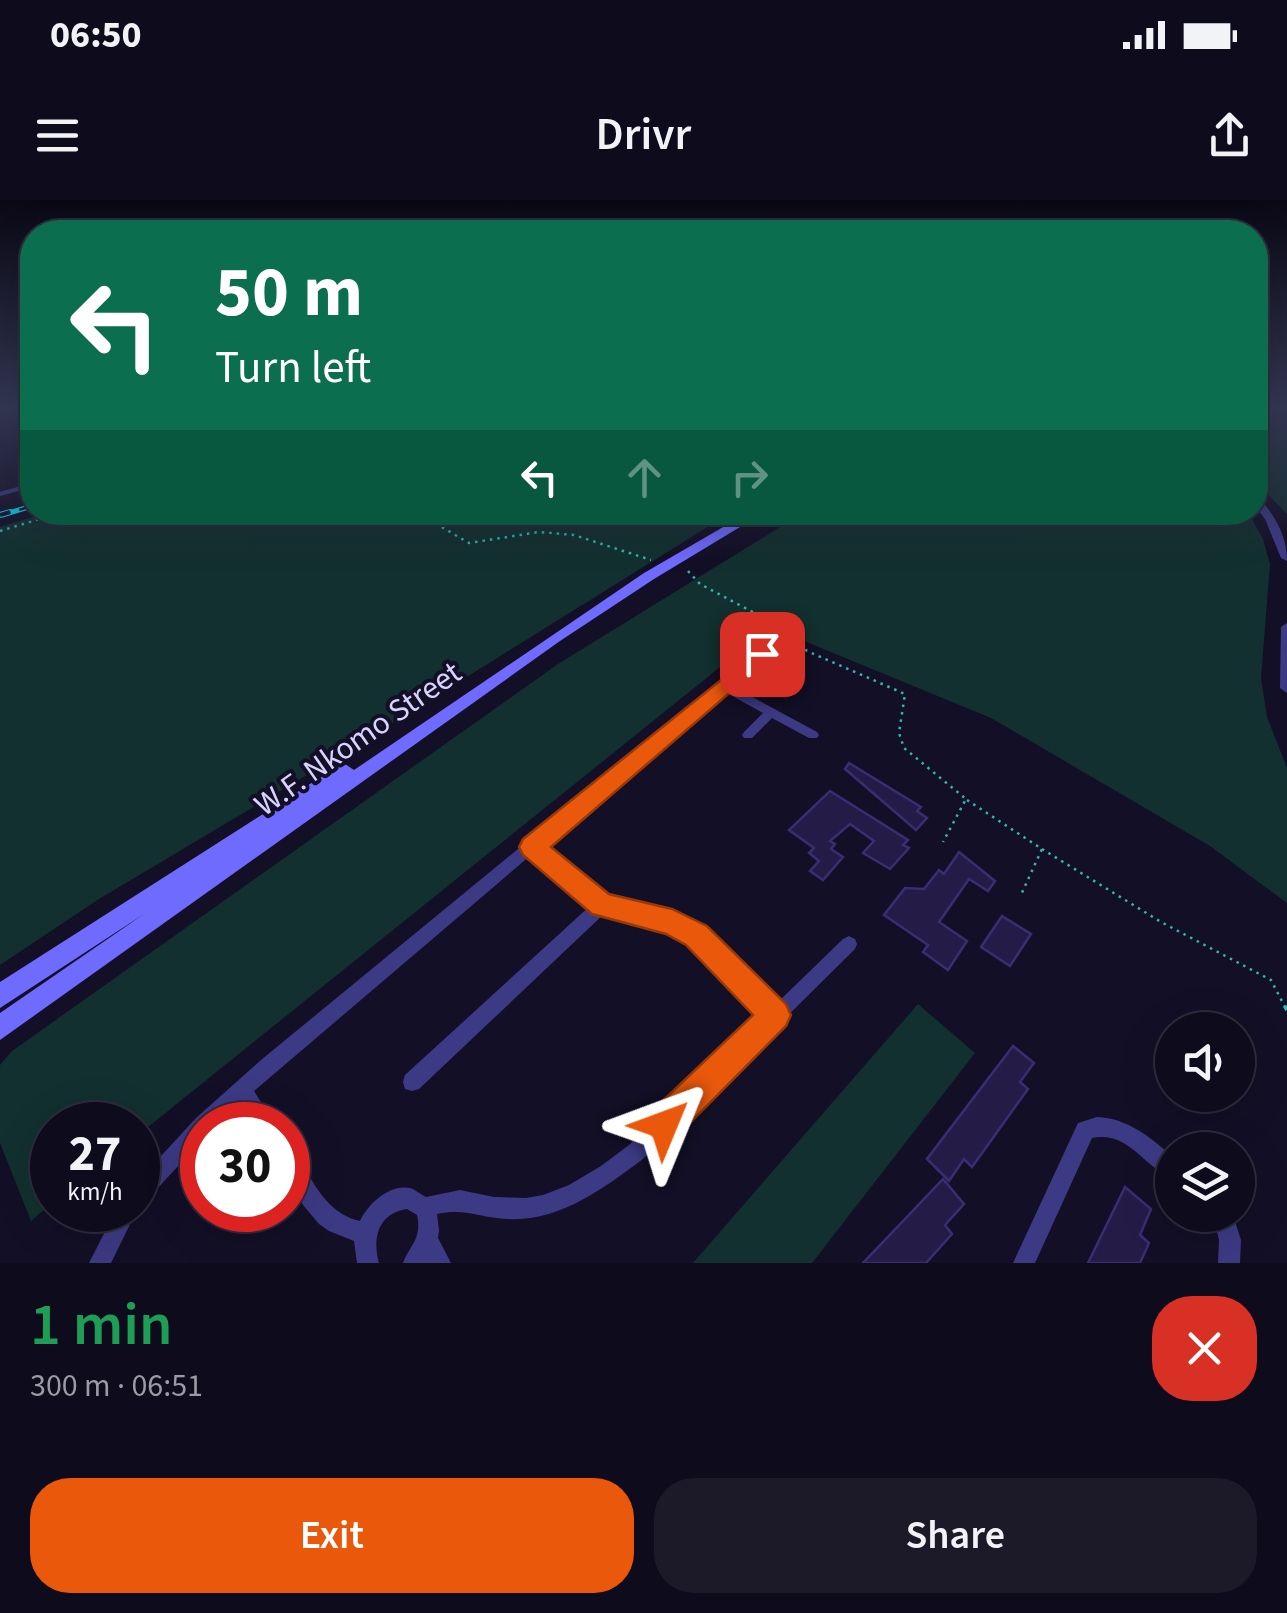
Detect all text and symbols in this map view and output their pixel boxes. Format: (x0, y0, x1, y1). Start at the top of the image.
text: 06:50 (50, 8, 142, 62)
text: Drivr (596, 103, 691, 167)
icon: menu (30, 108, 85, 163)
icon: share (1202, 108, 1257, 163)
text: 50 m (215, 243, 363, 343)
icon: left (50, 260, 180, 390)
text: Turn left (215, 336, 371, 400)
icon: left (512, 450, 567, 505)
icon: ahead (617, 450, 672, 505)
icon: right (722, 450, 777, 505)
pin (720, 612, 805, 697)
icon: arrive (735, 627, 790, 682)
street label: W.F. Nkomo Street (245, 650, 471, 828)
map controls (1155, 1012, 1255, 1232)
button: sound (1155, 1012, 1255, 1112)
position arrow (612, 1073, 716, 1177)
speed limit sign: 30 (180, 1102, 310, 1232)
text: 27 (69, 1119, 121, 1190)
button: layers (1155, 1132, 1255, 1232)
text: km/h (67, 1174, 123, 1210)
text: 1 min (30, 1283, 173, 1368)
button: close (1152, 1296, 1257, 1401)
text: 300 m · 06:51 (30, 1363, 203, 1409)
button: Exit (30, 1478, 634, 1593)
button: Share (654, 1478, 1257, 1593)

